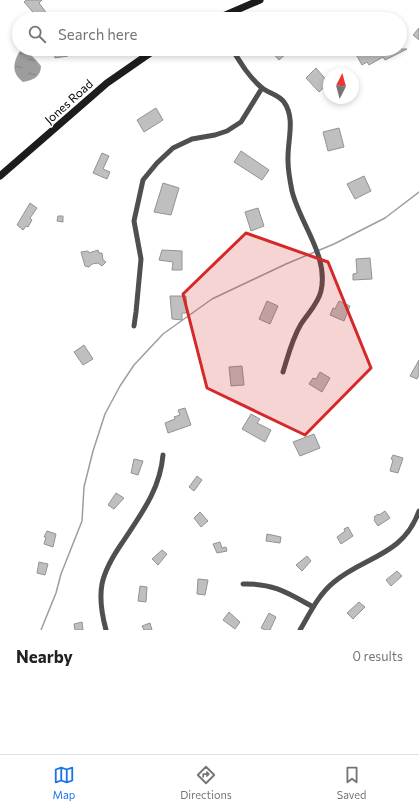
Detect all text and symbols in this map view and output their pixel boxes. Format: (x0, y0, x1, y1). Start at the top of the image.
search box (12, 12, 407, 56)
icon: search (26, 23, 48, 45)
text: Search here (58, 25, 137, 43)
north arrow (323, 68, 359, 104)
street label: Jones Road (41, 76, 96, 127)
text: Nearby (16, 646, 73, 667)
text: 0 results (352, 648, 403, 664)
tab: Map (53, 764, 75, 801)
tab: Directions (180, 764, 232, 801)
tab: Saved (337, 764, 366, 801)

